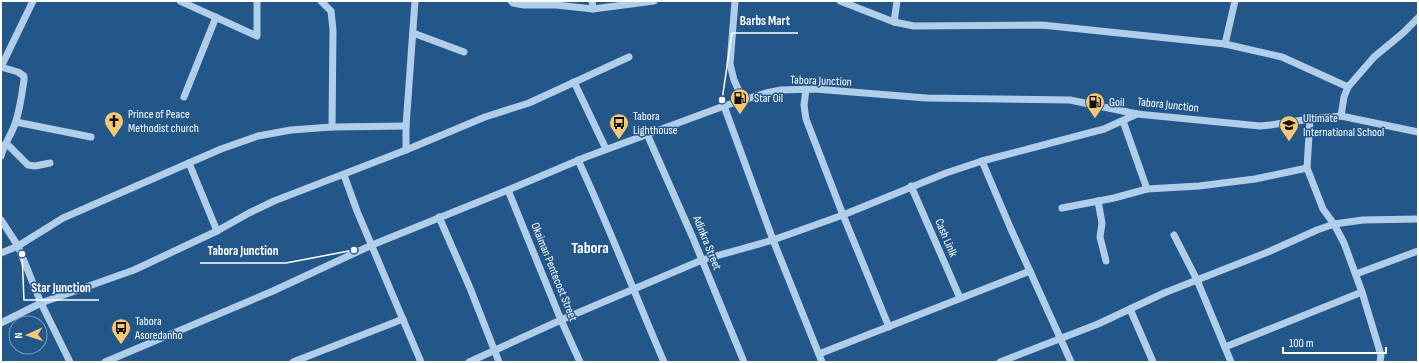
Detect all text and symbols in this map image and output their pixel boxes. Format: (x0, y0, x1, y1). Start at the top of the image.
callout: Barbs Mart (732, 8, 798, 33)
text: Barbs Mart (740, 13, 791, 29)
street label: Tabora Junction (790, 72, 852, 90)
fuel station icon: Star Oil (729, 87, 751, 115)
place label: Star Oil (754, 91, 783, 106)
fuel station icon: Goil (1084, 91, 1106, 119)
street label: Tabora Junction (1136, 94, 1200, 116)
place label: Goil (1109, 95, 1124, 110)
place label: Prince of Peace Methodist church (128, 107, 199, 136)
place label: Tabora Lighthouse (633, 109, 678, 138)
church icon: Prince of Peace Methodist church (103, 110, 125, 138)
place label: Ultimate International School (1303, 111, 1384, 140)
bus stop icon: Tabora Lighthouse (608, 112, 630, 140)
school or university icon: Ultimate International School (1278, 114, 1300, 142)
street label: Adinkra Street (689, 213, 725, 273)
street label: Cash Linlk (931, 217, 961, 260)
street label: Okaiman Pentecost Street (527, 220, 581, 324)
callout: Tabora Junction (200, 238, 286, 263)
district label: Tabora (571, 239, 609, 258)
text: Tabora Junction (208, 243, 279, 259)
callout: Star Junction (24, 275, 99, 300)
text: Star Junction (31, 280, 91, 296)
place label: Tabora Asoredanho (134, 314, 182, 343)
north arrow (8, 315, 48, 355)
bus stop icon: Tabora Asoredanho (110, 317, 132, 345)
scale bar (1283, 329, 1386, 355)
text: N (12, 332, 25, 339)
text: 100 m (1289, 336, 1314, 351)

